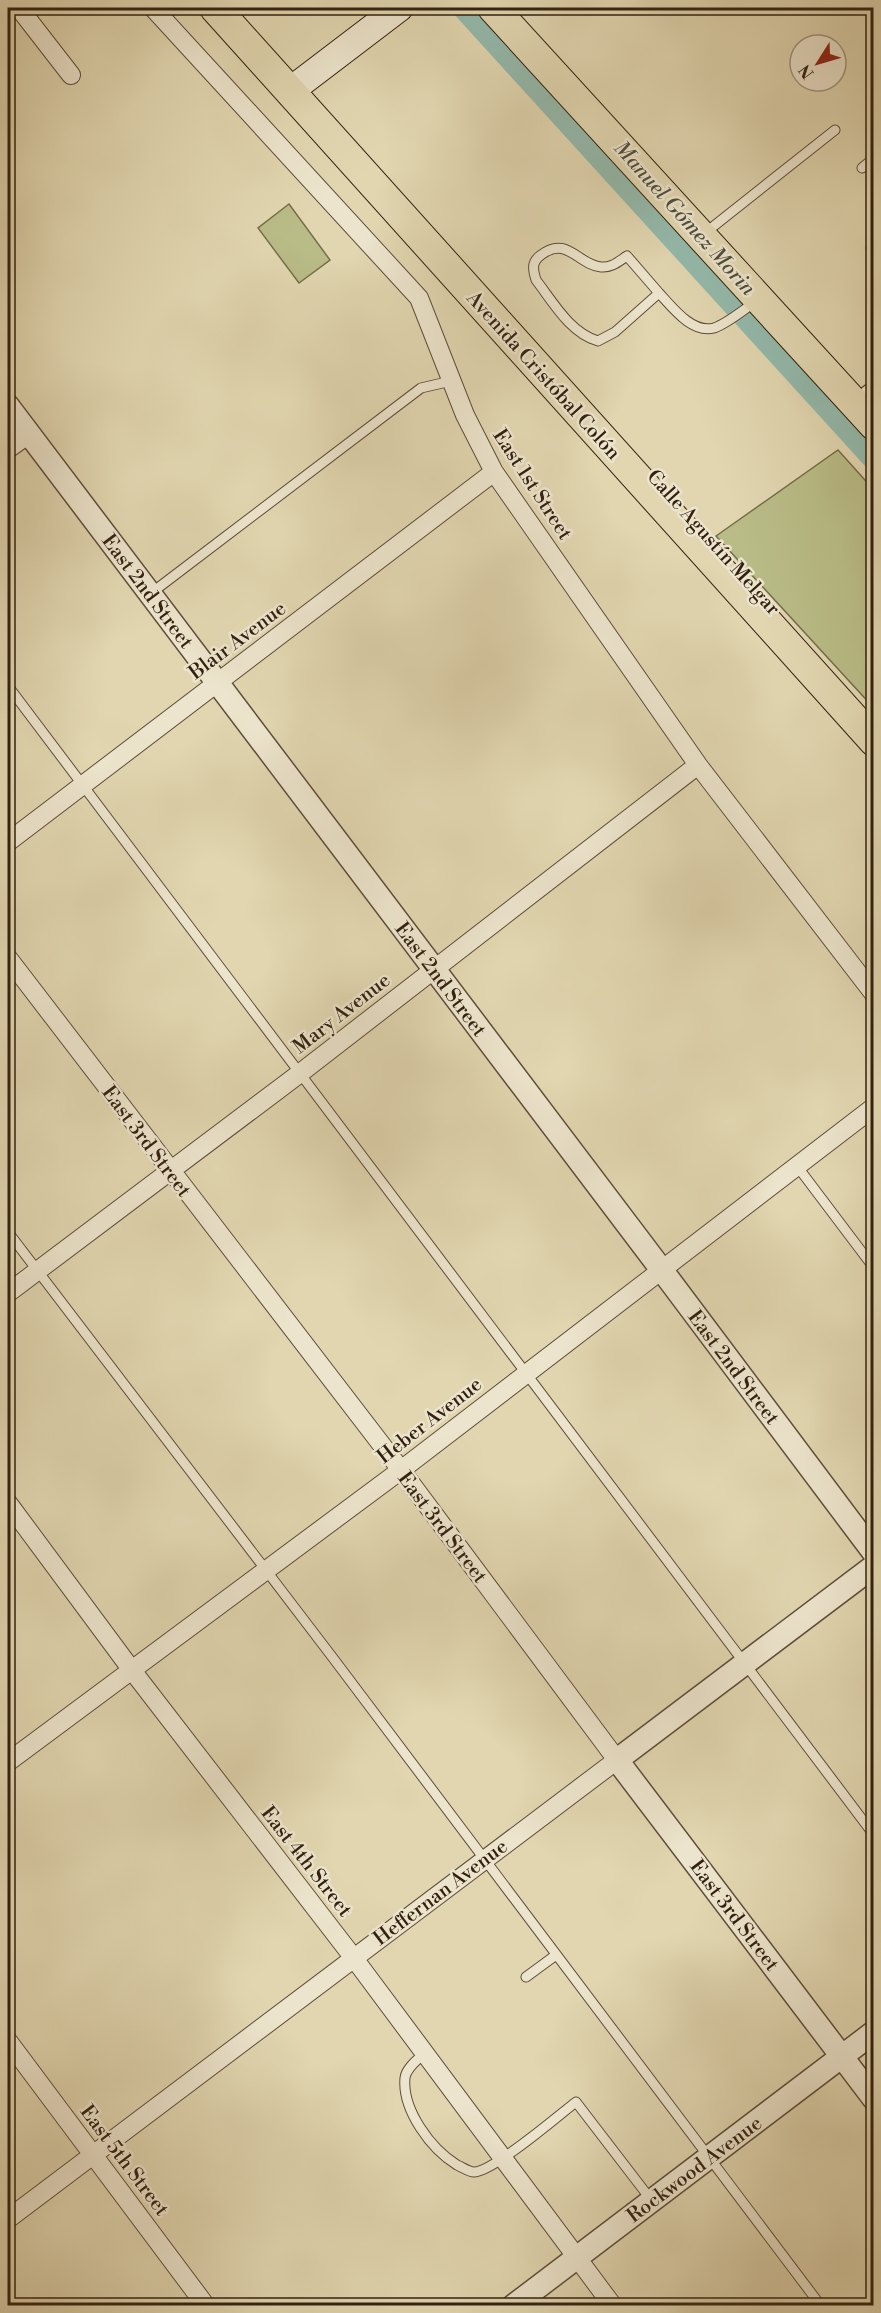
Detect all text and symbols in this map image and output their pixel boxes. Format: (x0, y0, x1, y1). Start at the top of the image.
north arrow (788, 33, 848, 93)
text: N (795, 60, 819, 82)
water label: Manuel Gómez Morin (608, 136, 761, 302)
street label: Avenida Cristóbal Colón (460, 286, 625, 466)
street label: East 1st Street (487, 425, 577, 545)
street label: Calle Agustín Melgar (641, 465, 785, 621)
street label: East 2nd Street (96, 530, 198, 654)
street label: Blair Avenue (184, 596, 292, 687)
street label: East 2nd Street (389, 918, 491, 1042)
street label: Mary Avenue (288, 968, 396, 1060)
street label: East 3rd Street (96, 1081, 196, 1203)
street label: East 2nd Street (682, 1306, 784, 1430)
street label: Heber Avenue (372, 1372, 487, 1470)
street label: East 3rd Street (392, 1467, 492, 1589)
street label: East 4th Street (255, 1802, 357, 1922)
street label: Heffernan Avenue (369, 1835, 513, 1952)
street label: East 3rd Street (684, 1855, 784, 1977)
street label: East 5th Street (74, 2100, 174, 2221)
street label: Rockwood Avenue (622, 2111, 767, 2229)

